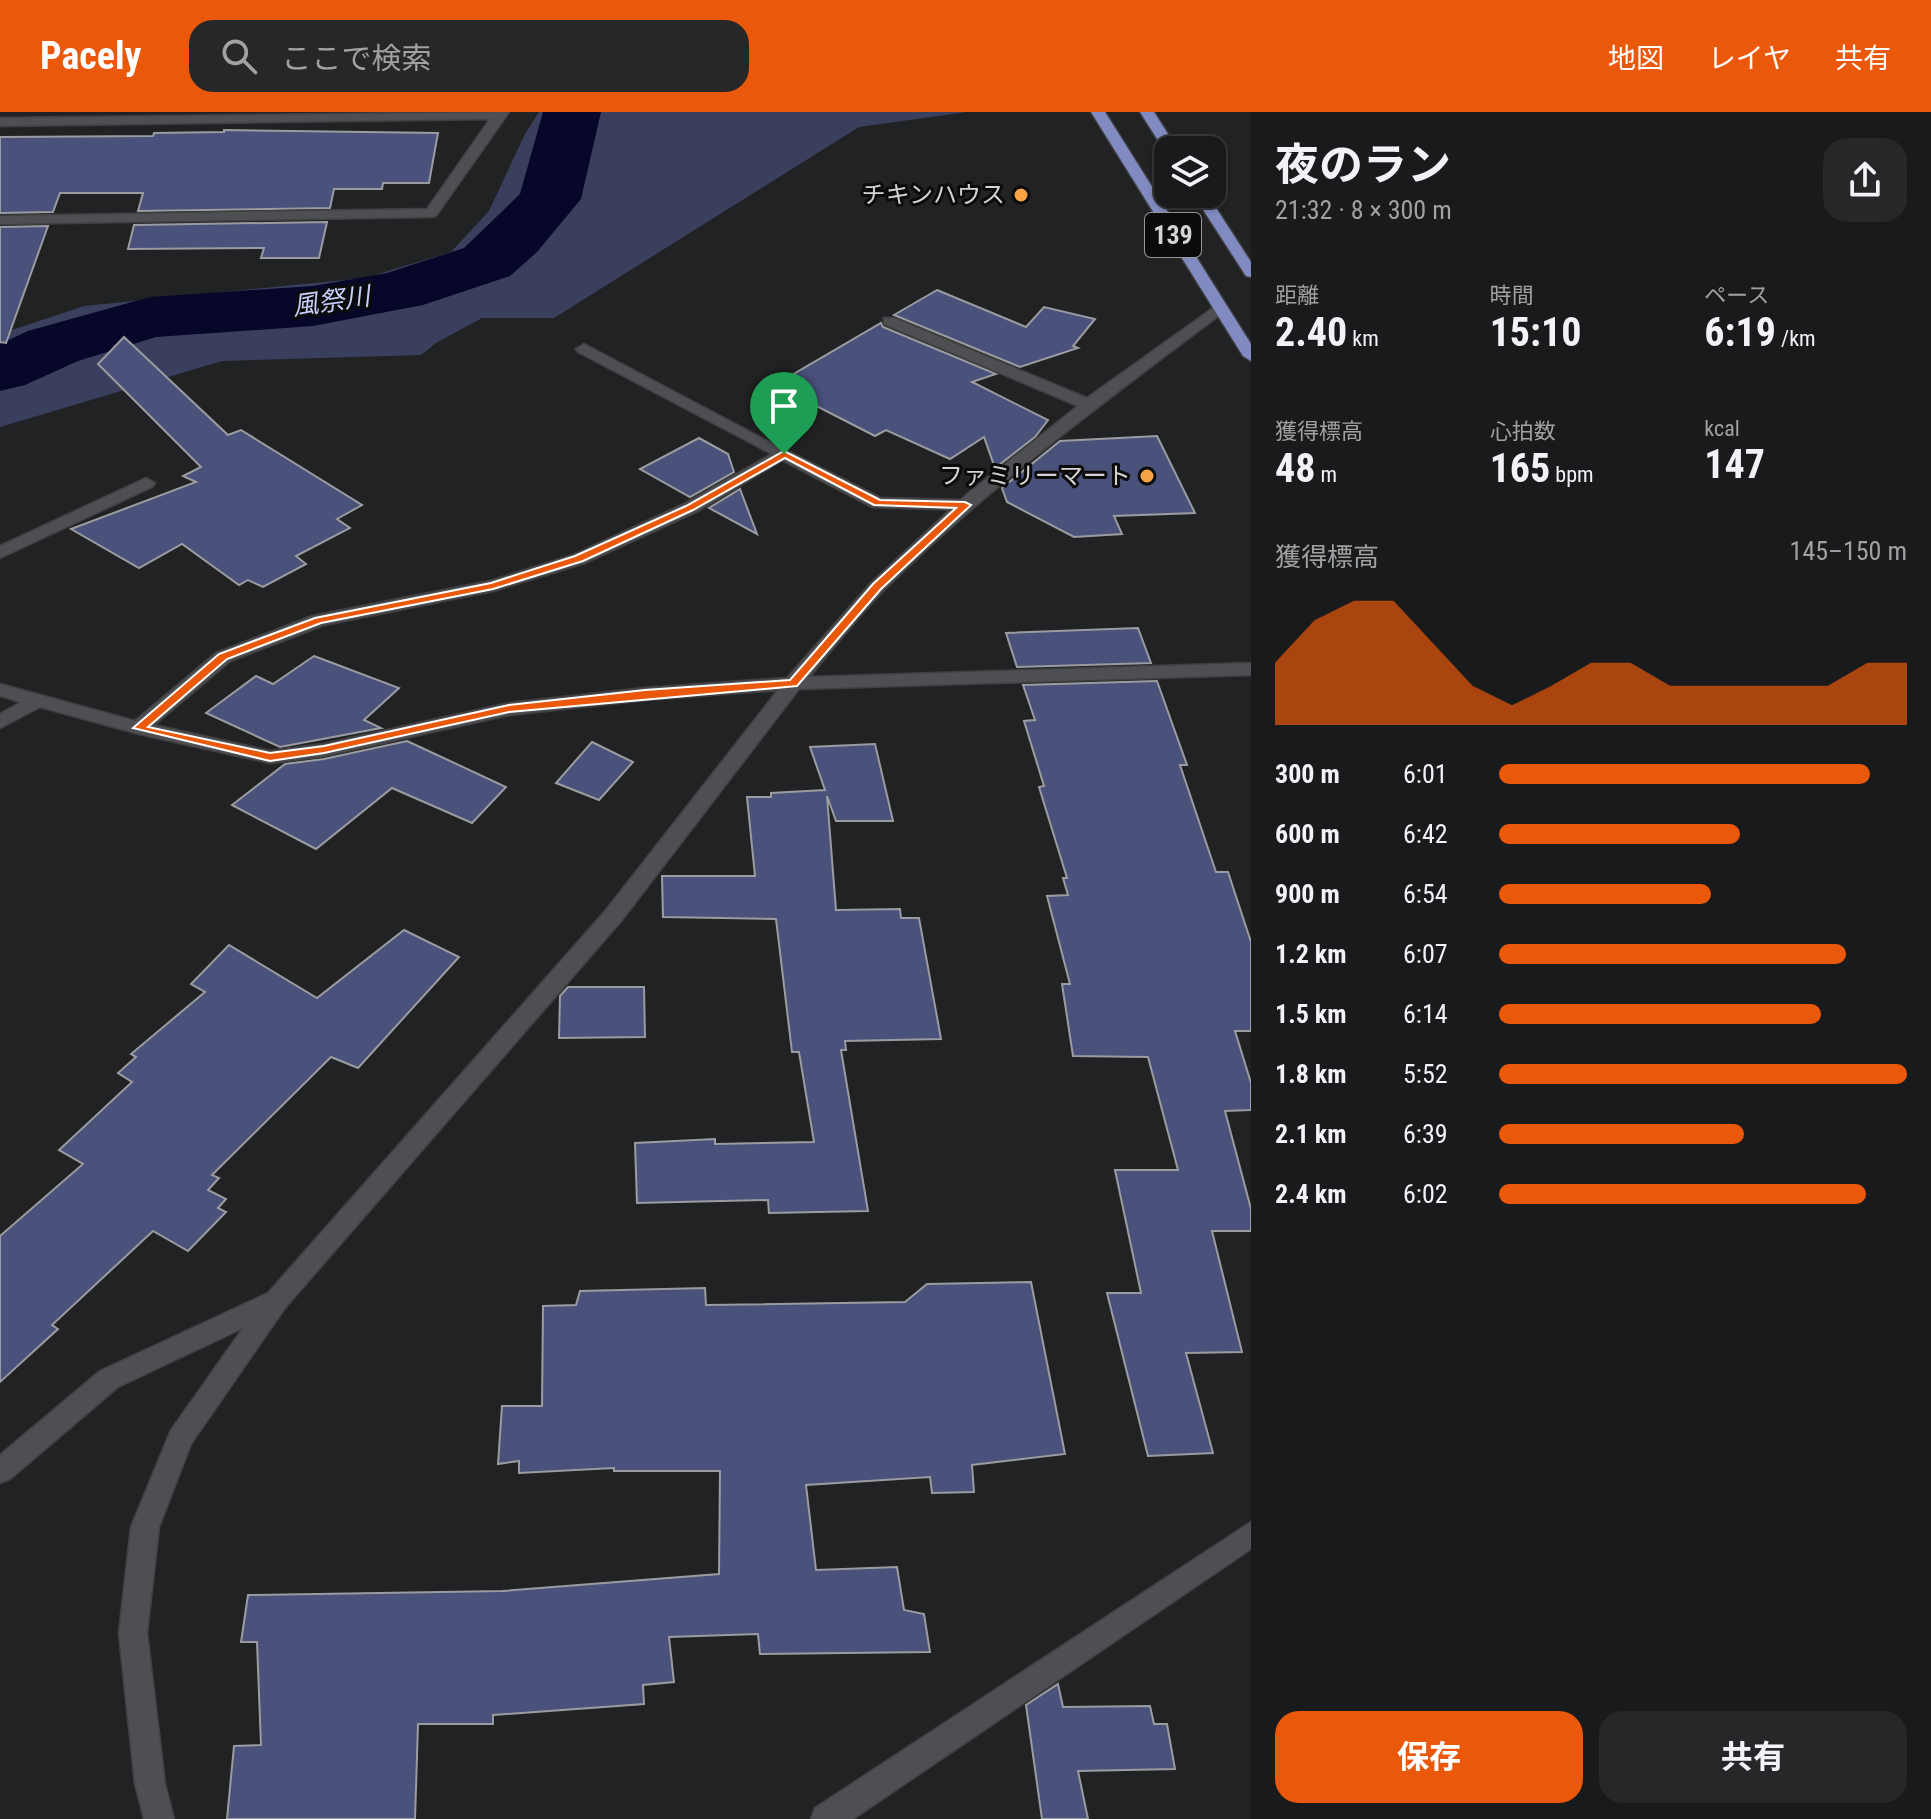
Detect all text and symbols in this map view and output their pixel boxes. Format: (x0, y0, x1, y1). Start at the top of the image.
search box (189, 20, 749, 92)
text: Pacely (40, 34, 141, 78)
icon: search (217, 34, 261, 78)
text: ここで検索 (281, 41, 431, 76)
text: 地図 (1608, 42, 1664, 75)
text: レイヤ (1708, 42, 1791, 75)
text: 共有 (1835, 42, 1891, 75)
map controls (1154, 136, 1226, 208)
button: layers (1154, 136, 1226, 208)
button: share (1823, 138, 1907, 222)
text: 夜のラン (1275, 139, 1451, 191)
place label: チキンハウス (862, 181, 1005, 209)
marker: チキンハウス (1012, 186, 1030, 204)
text: 21:32 · 8 × 300 m (1275, 195, 1452, 225)
road number: 139 (1145, 213, 1201, 257)
water label: 風祭川 (290, 280, 375, 321)
text: 距離 (1275, 283, 1319, 308)
text: 時間 (1490, 283, 1534, 308)
text: ペース (1704, 283, 1769, 308)
text: 2.40 (1275, 309, 1347, 356)
text: 15:10 (1490, 309, 1581, 356)
text: 6:19 (1704, 309, 1776, 356)
text: km (1347, 326, 1379, 351)
text: /km (1776, 326, 1816, 351)
pin (750, 372, 818, 454)
icon: arrive (762, 384, 806, 428)
text: kcal (1704, 416, 1740, 441)
text: 獲得標高 (1275, 419, 1363, 444)
text: 心拍数 (1490, 419, 1556, 444)
text: 147 (1704, 441, 1765, 488)
text: 48 (1275, 445, 1315, 492)
text: 165 (1490, 445, 1550, 492)
place label: ファミリーマート (939, 462, 1131, 490)
text: m (1315, 462, 1337, 487)
text: bpm (1550, 462, 1594, 487)
marker: ファミリーマート (1138, 467, 1156, 485)
text: 145–150 m (1790, 536, 1907, 566)
text: 獲得標高 (1275, 542, 1379, 572)
text: 300 m (1275, 759, 1340, 789)
text: 6:01 (1403, 759, 1448, 789)
text: 600 m (1275, 819, 1340, 849)
text: 6:42 (1403, 819, 1448, 849)
text: 900 m (1275, 879, 1340, 909)
text: 6:54 (1403, 879, 1448, 909)
text: 1.2 km (1275, 939, 1347, 969)
text: 6:07 (1403, 939, 1448, 969)
text: 1.5 km (1275, 999, 1347, 1029)
text: 6:14 (1403, 999, 1448, 1029)
text: 1.8 km (1275, 1059, 1347, 1089)
text: 5:52 (1403, 1059, 1448, 1089)
text: 2.1 km (1275, 1119, 1347, 1149)
text: 6:39 (1403, 1119, 1448, 1149)
text: 2.4 km (1275, 1179, 1347, 1209)
text: 6:02 (1403, 1179, 1448, 1209)
button: 保存 (1275, 1711, 1583, 1803)
button: 共有 (1599, 1711, 1907, 1803)

